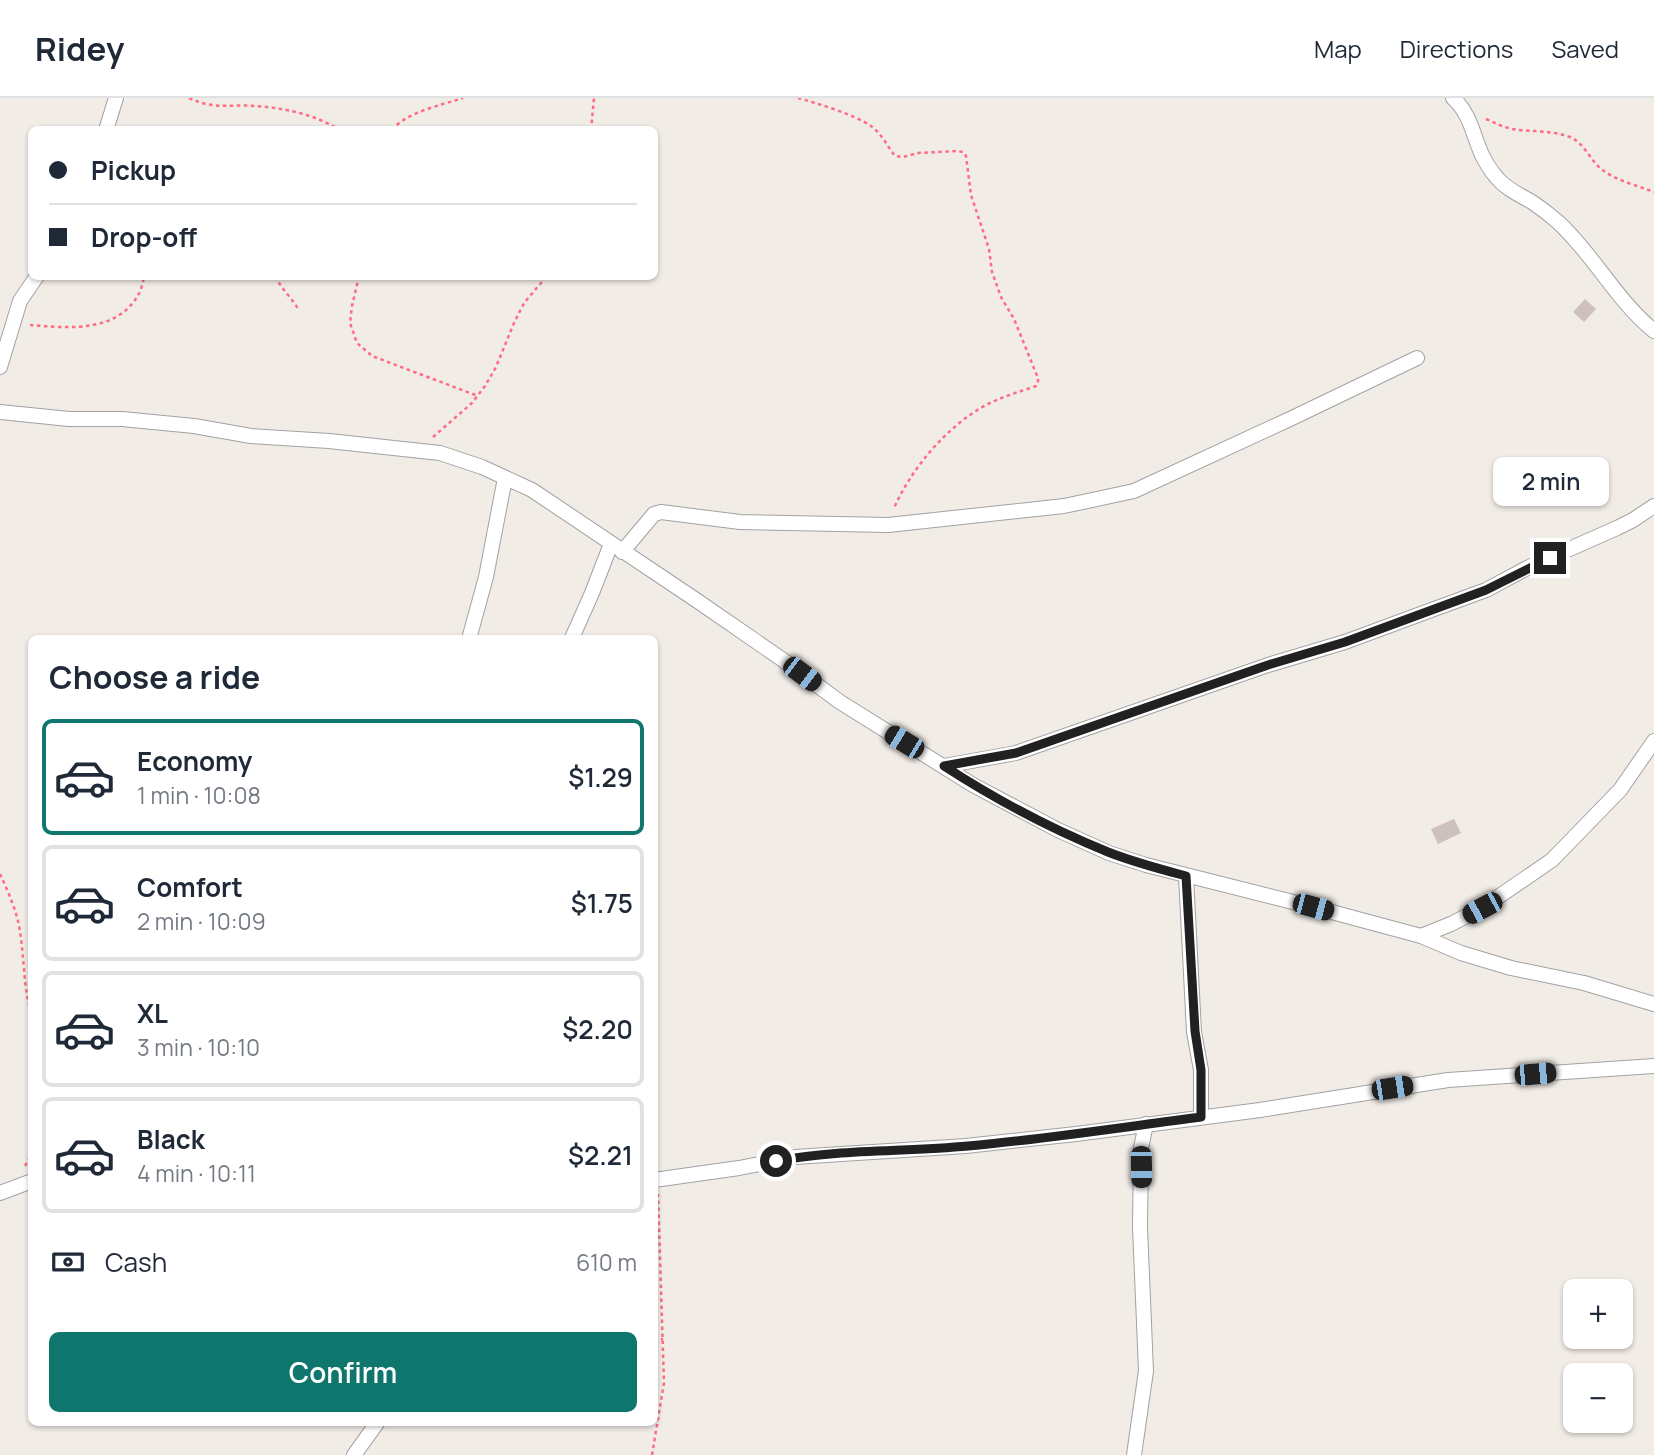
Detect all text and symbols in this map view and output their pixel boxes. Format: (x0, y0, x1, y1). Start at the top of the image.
text: Ridey (35, 26, 124, 71)
text: Map (1314, 32, 1362, 65)
text: Directions (1400, 32, 1513, 65)
text: Saved (1551, 32, 1619, 65)
text: Pickup (91, 152, 176, 188)
text: Drop-off (91, 219, 197, 255)
callout: 2 min (1492, 456, 1608, 505)
text: 2 min (1522, 465, 1580, 497)
route end (1534, 542, 1566, 574)
car (779, 653, 826, 695)
text: Choose a ride (49, 655, 260, 699)
car (881, 722, 928, 762)
text: Economy (137, 743, 252, 779)
icon: car (53, 746, 116, 809)
text: $1.29 (568, 759, 633, 795)
text: 1 min · 10:08 (137, 779, 261, 811)
text: Comfort (137, 869, 243, 905)
icon: car (53, 872, 116, 935)
text: $1.75 (571, 885, 633, 921)
car (1459, 889, 1506, 927)
car (1290, 891, 1337, 923)
text: 2 min · 10:09 (137, 905, 266, 937)
text: XL (137, 995, 168, 1031)
icon: car (53, 998, 116, 1061)
text: $2.20 (562, 1011, 633, 1047)
text: 3 min · 10:10 (137, 1031, 260, 1063)
car (1514, 1062, 1557, 1086)
car (1370, 1074, 1415, 1102)
text: Black (137, 1121, 205, 1157)
icon: car (53, 1124, 116, 1187)
text: $2.21 (568, 1137, 633, 1173)
route start (760, 1145, 792, 1177)
car (1131, 1146, 1152, 1188)
text: 4 min · 10:11 (137, 1157, 256, 1189)
icon: cash (49, 1243, 87, 1281)
text: Cash (105, 1244, 167, 1280)
text: 610 m (576, 1246, 637, 1278)
map controls (1563, 1279, 1633, 1433)
button: + (1563, 1279, 1633, 1349)
button: Confirm (49, 1332, 637, 1412)
button: − (1563, 1363, 1633, 1433)

